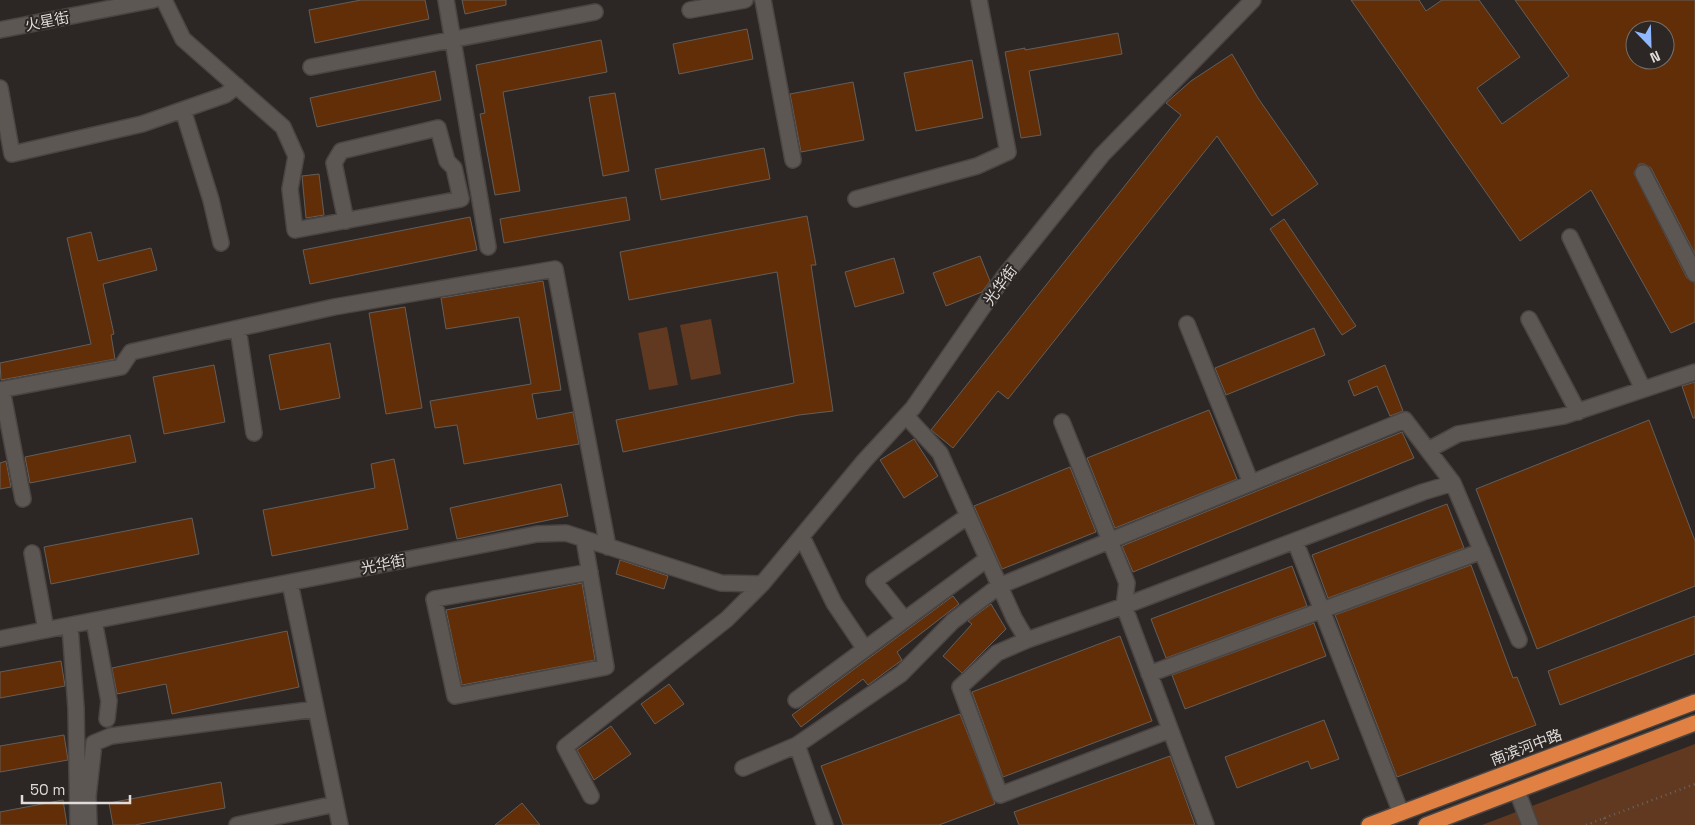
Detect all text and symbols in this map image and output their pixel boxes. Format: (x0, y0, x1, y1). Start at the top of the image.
street label: 火星街 (23, 7, 71, 35)
north arrow (1625, 20, 1675, 70)
text: N (1647, 47, 1663, 67)
street label: 光华街 (979, 261, 1021, 309)
street label: 光华街 (359, 550, 407, 578)
street label: 南滨河中路 (1488, 725, 1564, 769)
scale bar (22, 772, 130, 804)
text: 50 m (30, 780, 65, 799)

